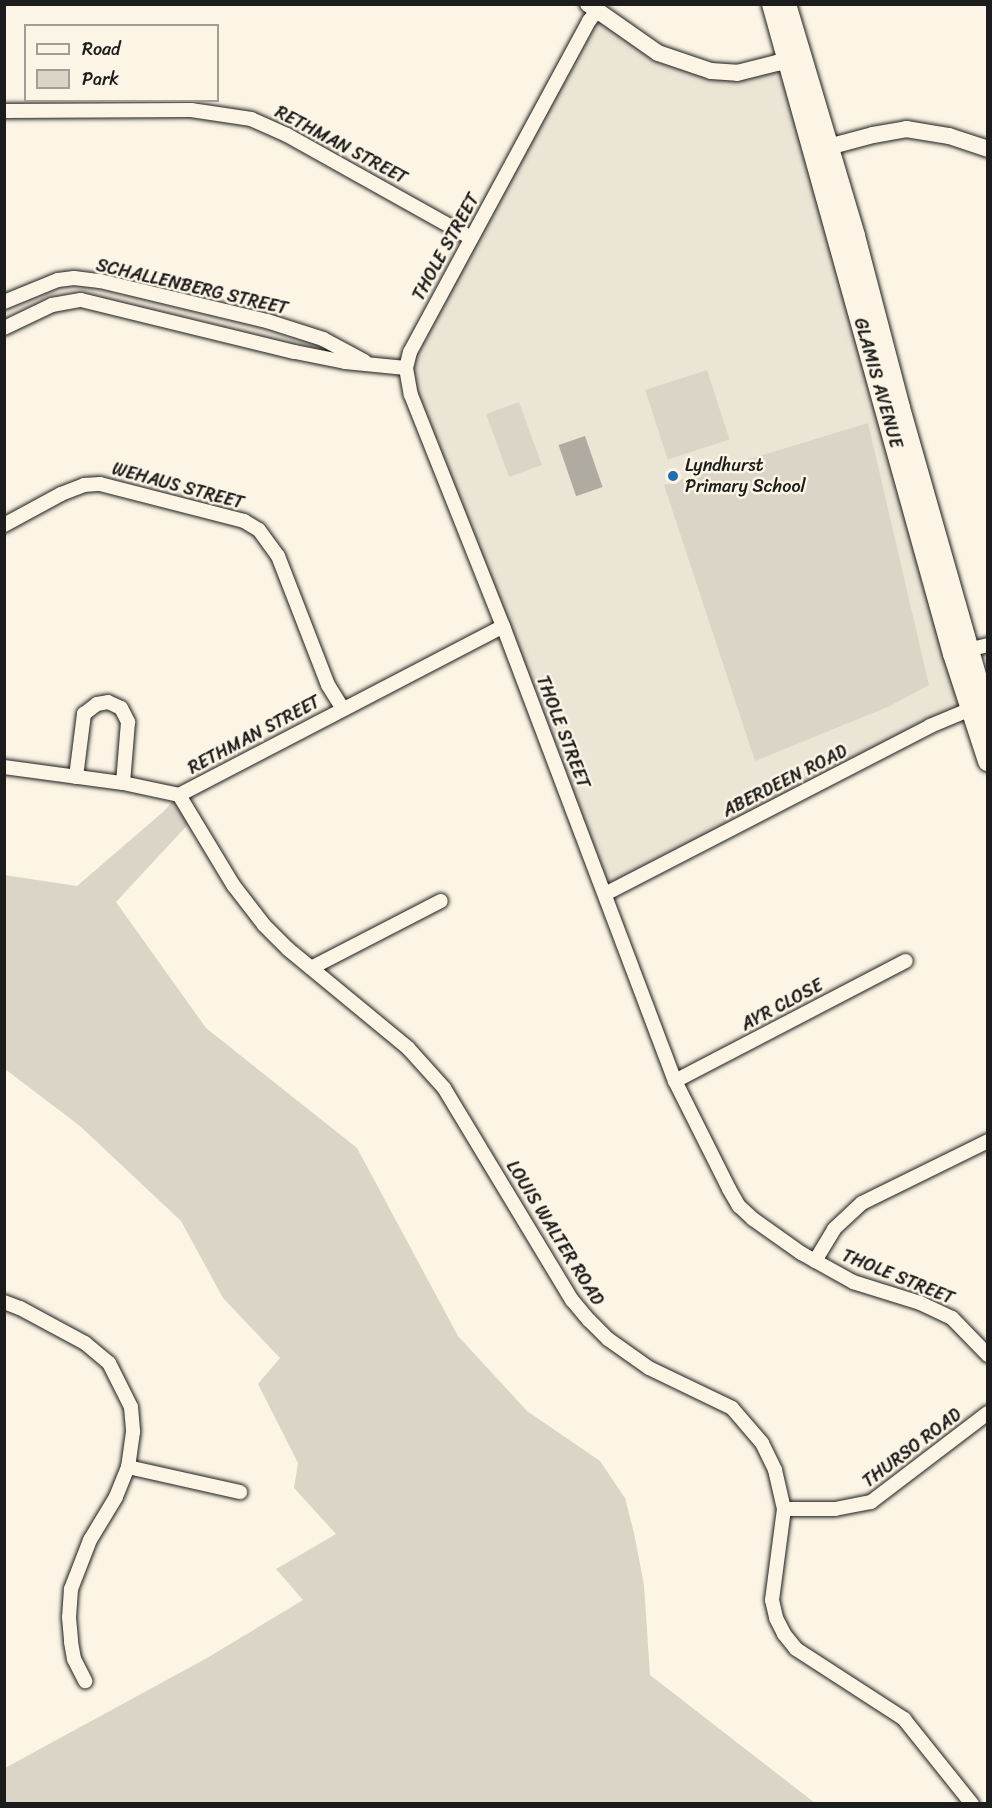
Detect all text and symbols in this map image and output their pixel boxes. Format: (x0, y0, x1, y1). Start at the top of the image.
legend (24, 24, 219, 102)
text: Road (82, 33, 121, 65)
text: Park (82, 63, 119, 95)
street label: RETHMAN STREET (270, 101, 412, 189)
street label: THOLE STREET (408, 190, 484, 304)
street label: SCHALLENBERG STREET (94, 254, 290, 320)
street label: GLAMIS AVENUE (849, 316, 907, 450)
place label: Lyndhurst Primary School (685, 455, 806, 498)
street label: WEHAUS STREET (110, 458, 246, 514)
marker: Lyndhurst Primary School (666, 469, 680, 483)
street label: THOLE STREET (532, 673, 594, 791)
street label: RETHMAN STREET (183, 691, 325, 779)
street label: ABERDEEN ROAD (719, 740, 851, 822)
street label: AYR CLOSE (738, 975, 826, 1035)
street label: LOUIS WALTER ROAD (502, 1157, 608, 1309)
street label: THOLE STREET (839, 1245, 957, 1309)
street label: THURSO ROAD (858, 1404, 966, 1492)

